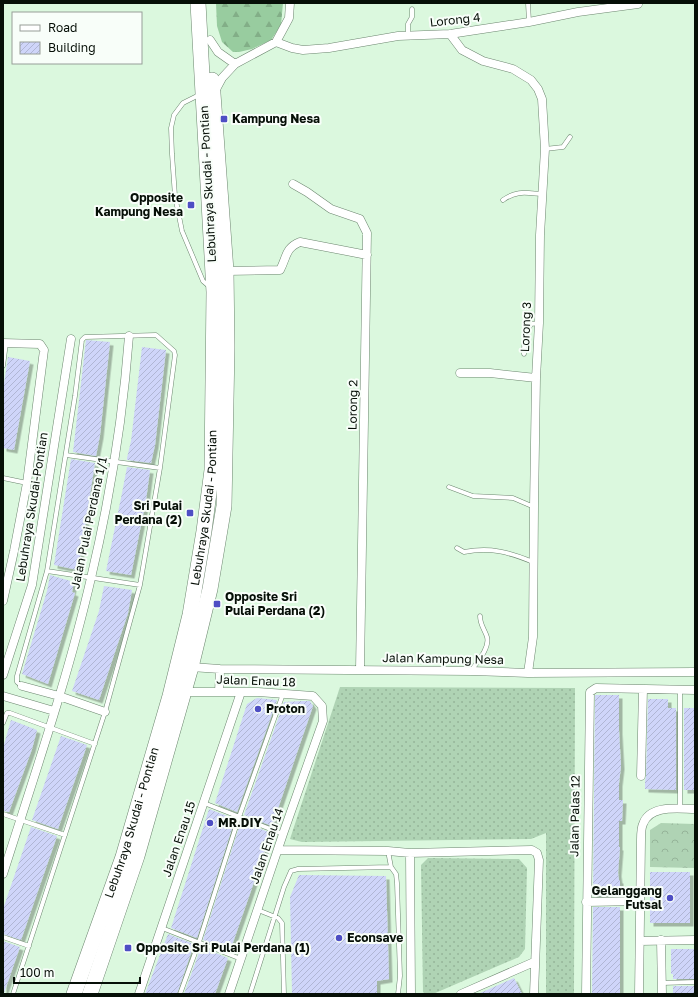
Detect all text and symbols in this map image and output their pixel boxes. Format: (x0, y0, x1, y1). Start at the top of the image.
street label: Lorong 4 (429, 9, 481, 30)
legend (12, 12, 142, 64)
text: Road (48, 20, 77, 35)
text: Building (48, 40, 96, 55)
street label: Lebuhraya Skudai - Pontian (196, 105, 219, 263)
place label: Kampung Nesa (232, 111, 320, 126)
marker: Kampung Nesa (219, 114, 229, 124)
place label: Opposite Kampung Nesa (95, 190, 183, 219)
marker: Opposite Kampung Nesa (186, 200, 196, 210)
street label: Lorong 3 (517, 302, 534, 352)
street label: Lorong 2 (345, 380, 360, 430)
street label: Lebuhraya Skudai - Pontian (187, 430, 219, 587)
street label: Lebuhraya Skudai-Pontian (12, 431, 51, 583)
street label: Jalan Pulai Perdana 1/1 (67, 455, 110, 590)
place label: Sri Pulai Perdana (2) (114, 498, 182, 527)
marker: Sri Pulai Perdana (2) (185, 508, 195, 518)
place label: Opposite Sri Pulai Perdana (2) (225, 589, 325, 618)
marker: Opposite Sri Pulai Perdana (2) (212, 599, 222, 609)
street label: Jalan Kampung Nesa (382, 650, 504, 667)
street label: Jalan Enau 18 (216, 672, 296, 689)
place label: Proton (266, 701, 305, 716)
marker: Proton (253, 704, 263, 714)
street label: Lebuhraya Skudai - Pontian (101, 745, 162, 900)
street label: Jalan Palas 12 (566, 775, 583, 857)
street label: Jalan Enau 15 (159, 799, 198, 879)
street label: Jalan Enau 14 (247, 806, 287, 886)
place label: MR.DIY (218, 815, 263, 830)
marker: MR.DIY (205, 818, 215, 828)
place label: Gelanggang Futsal (591, 883, 662, 912)
marker: Gelanggang Futsal (665, 893, 675, 903)
place label: Econsave (347, 930, 403, 945)
marker: Econsave (334, 933, 344, 943)
place label: Opposite Sri Pulai Perdana (1) (136, 940, 310, 955)
marker: Opposite Sri Pulai Perdana (1) (123, 943, 133, 953)
scale bar (14, 959, 140, 985)
text: 100 m (20, 965, 54, 980)

